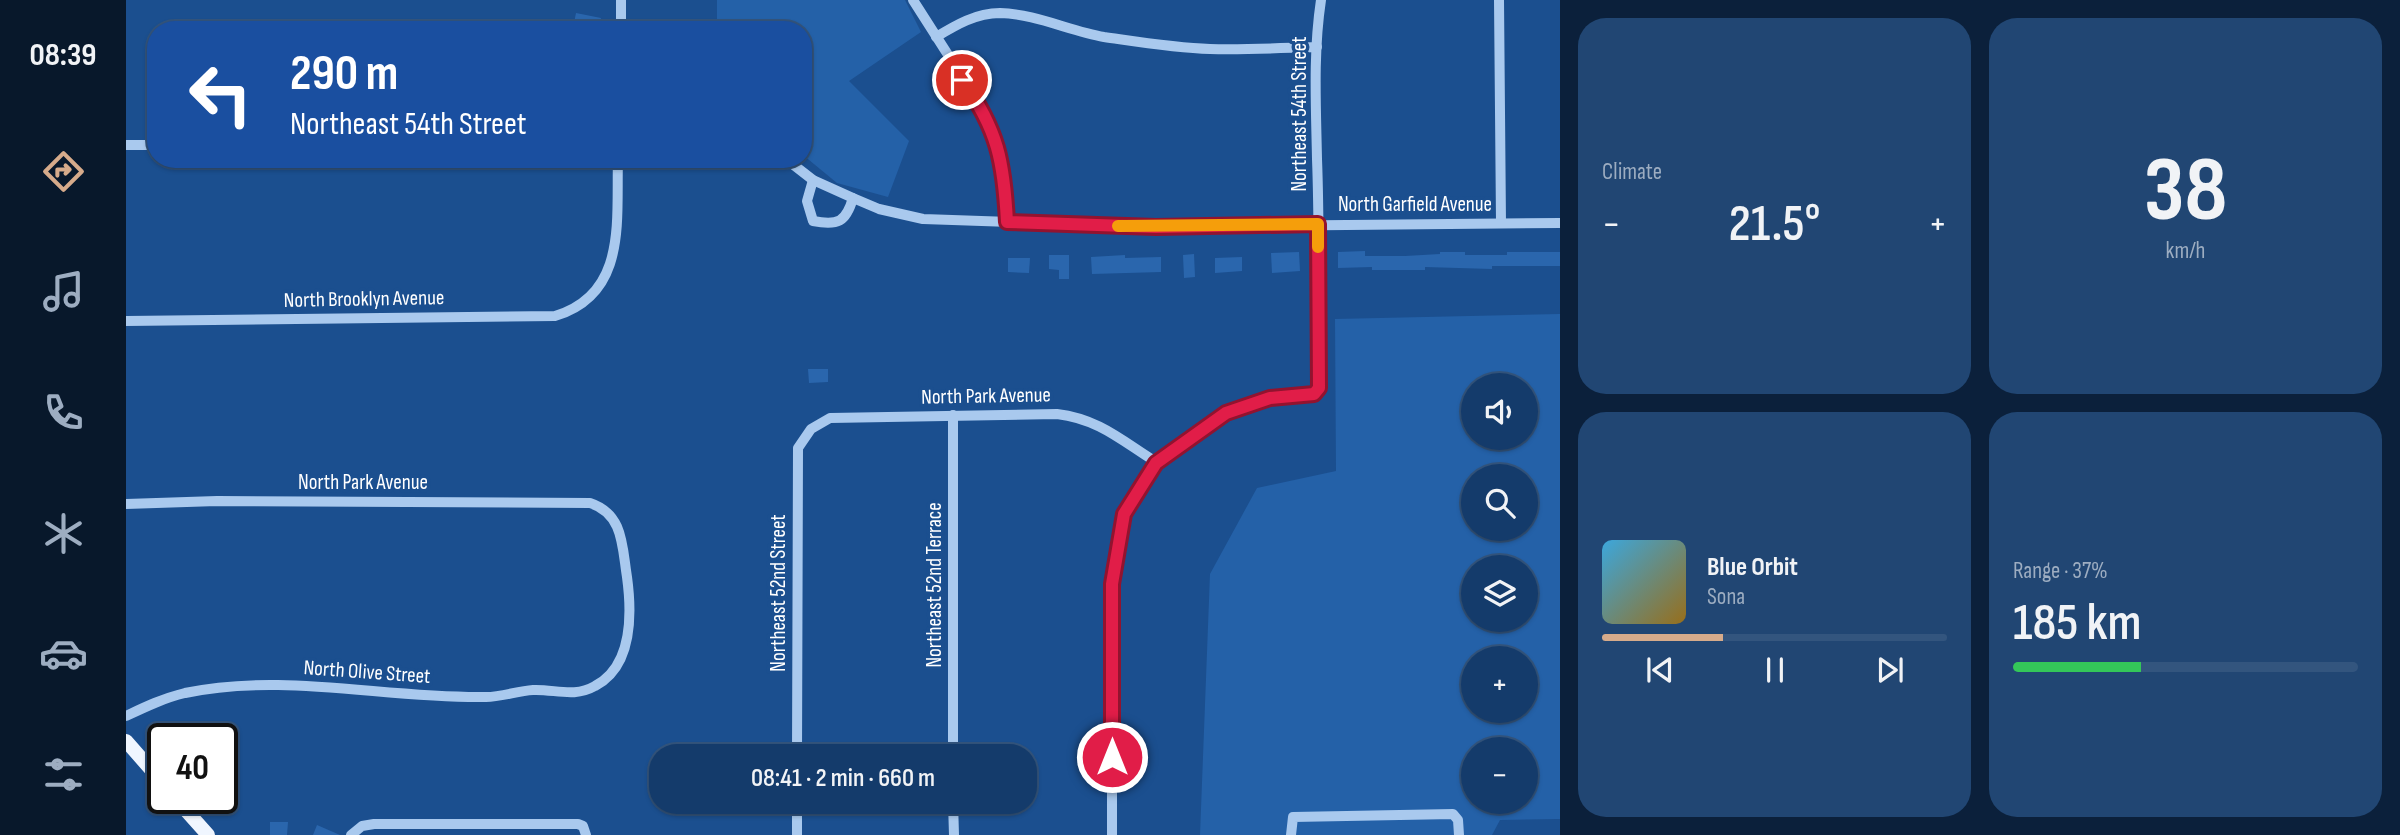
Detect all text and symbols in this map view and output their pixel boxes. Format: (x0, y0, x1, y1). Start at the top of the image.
text: 08:39 (30, 36, 96, 75)
street label: Northeast 54th Street (1287, 36, 1312, 192)
text: 290 m (290, 45, 398, 104)
icon: left (175, 49, 266, 140)
pin (932, 50, 992, 110)
icon: arrive (943, 61, 981, 99)
text: Northeast 54th Street (290, 105, 527, 144)
text: 38 (2144, 137, 2227, 246)
icon: directions (39, 147, 88, 196)
text: Climate (1602, 158, 1662, 186)
street label: North Garfield Avenue (1338, 192, 1492, 217)
text: 21.5° (1729, 193, 1820, 256)
text: − (1602, 202, 1621, 247)
text: + (1928, 202, 1947, 247)
text: km/h (2166, 237, 2205, 265)
icon: music (39, 267, 88, 316)
street label: North Brooklyn Avenue (283, 285, 445, 313)
map controls (1461, 373, 1538, 814)
button: sound (1461, 373, 1538, 450)
street label: North Park Avenue (921, 382, 1051, 410)
icon: phone (39, 388, 88, 437)
button: search (1461, 464, 1538, 541)
street label: North Park Avenue (298, 470, 428, 495)
street label: Northeast 52nd Terrace (922, 502, 947, 668)
icon: climate (39, 509, 88, 558)
street label: Northeast 52nd Street (766, 514, 791, 672)
text: Blue Orbit (1707, 552, 1798, 583)
button: layers (1461, 555, 1538, 632)
text: Range · 37% (2013, 557, 2108, 585)
text: Sona (1707, 583, 1745, 611)
text: 185 km (2013, 592, 2142, 655)
icon: car (39, 629, 88, 678)
button: + (1461, 646, 1538, 723)
icon: previous (1641, 651, 1679, 689)
icon: pause (1756, 651, 1794, 689)
icon: next (1871, 651, 1909, 689)
street label: North Olive Street (303, 655, 431, 689)
position arrow (1075, 720, 1149, 794)
speed limit sign: 40 (147, 723, 238, 814)
button: − (1461, 737, 1538, 814)
icon: filters (39, 750, 88, 799)
text: 08:41 · 2 min · 660 m (751, 763, 935, 794)

